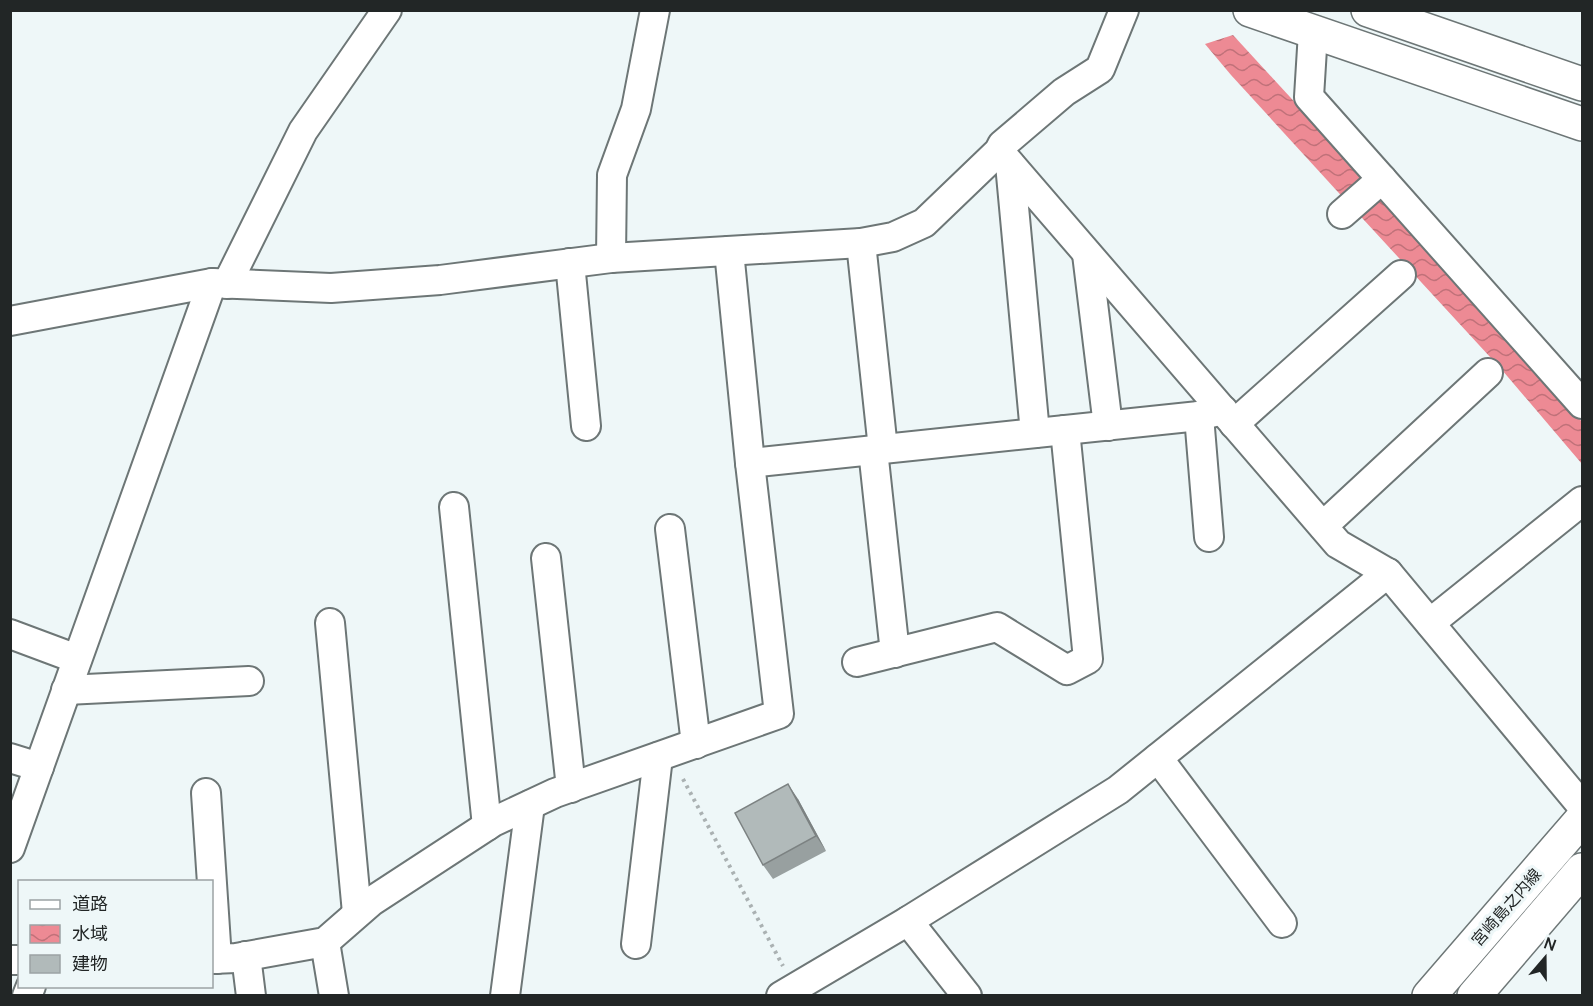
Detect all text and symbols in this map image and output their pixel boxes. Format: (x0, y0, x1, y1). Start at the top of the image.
street label: 宮崎島之内線 (1466, 864, 1546, 950)
legend (18, 880, 213, 988)
text: 道路 (72, 891, 108, 915)
text: 水域 (72, 921, 108, 945)
north arrow (1515, 928, 1575, 988)
text: N (1541, 932, 1559, 956)
text: 建物 (72, 951, 108, 975)

